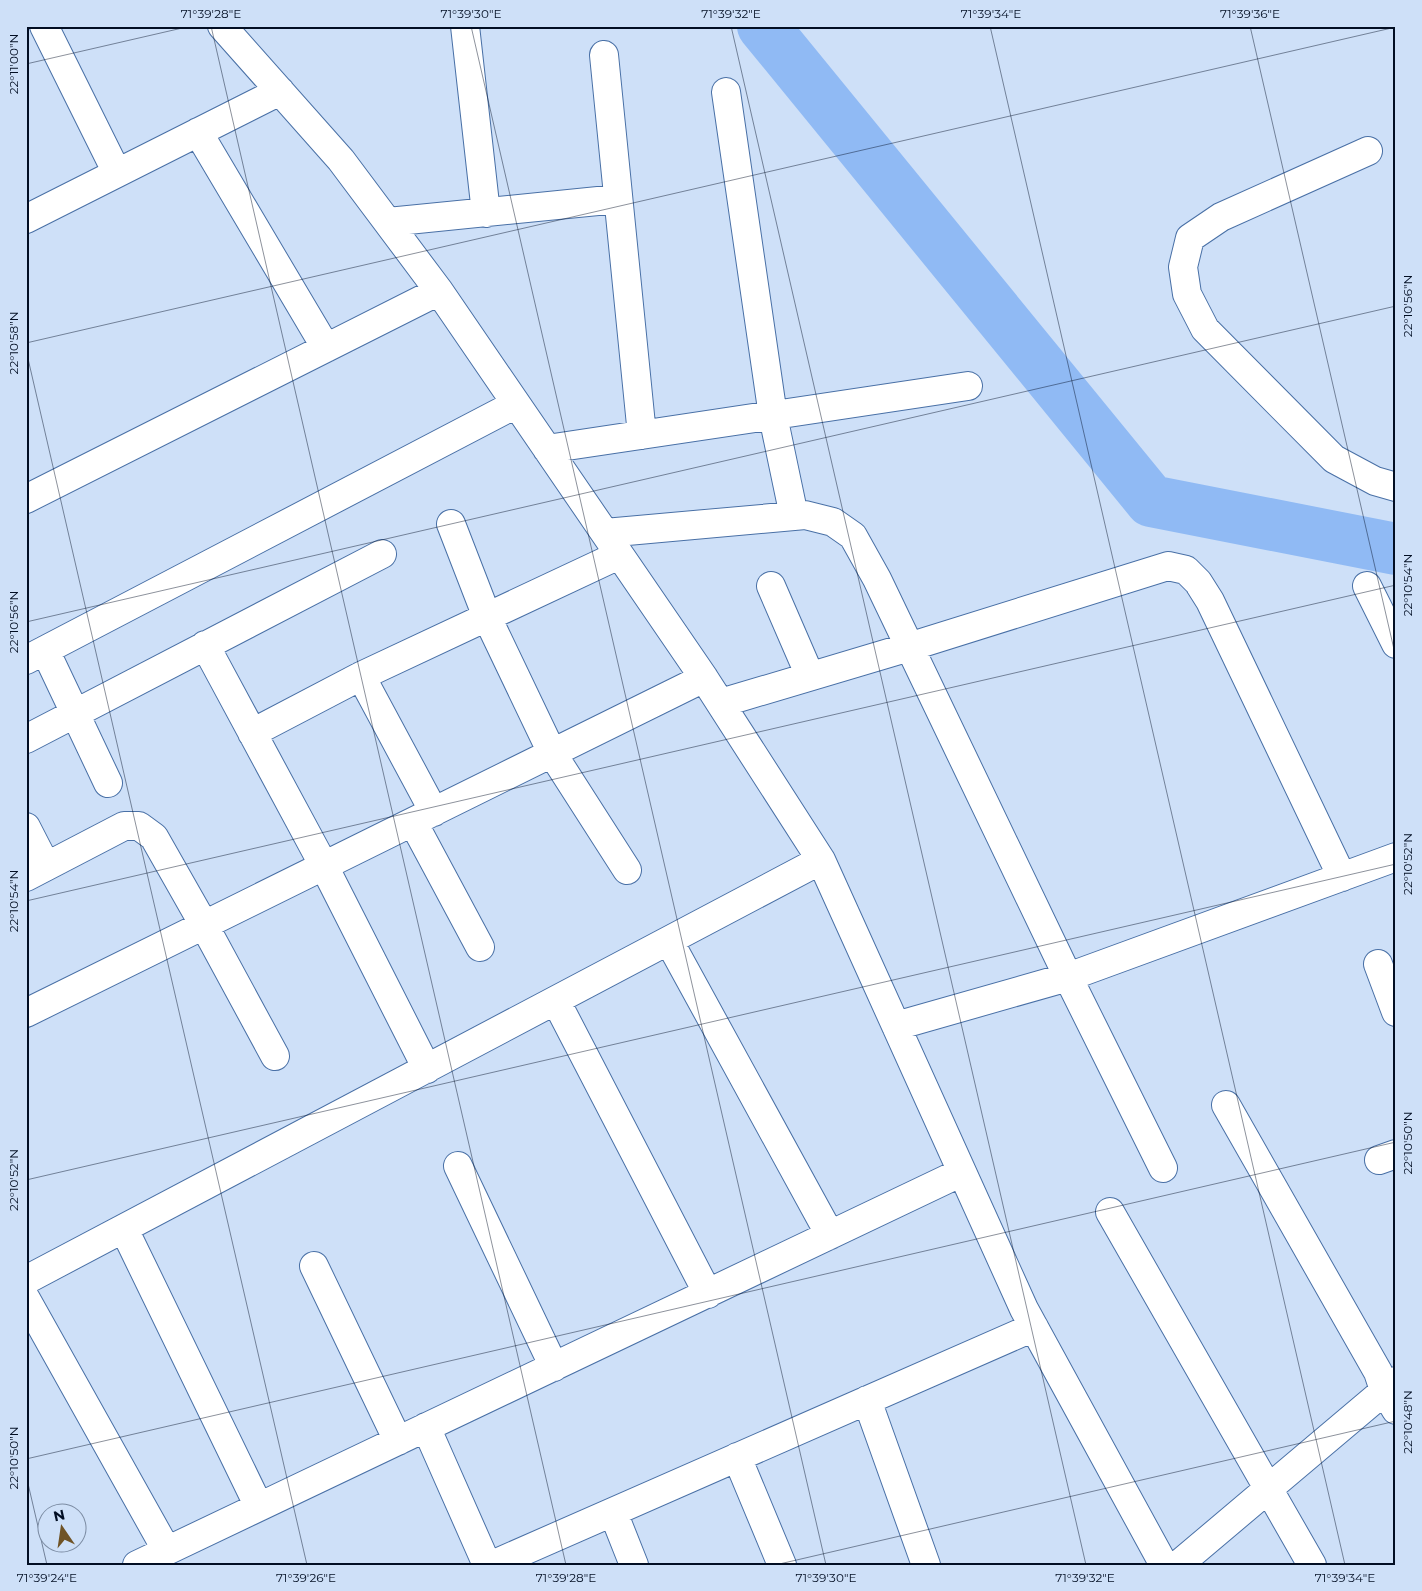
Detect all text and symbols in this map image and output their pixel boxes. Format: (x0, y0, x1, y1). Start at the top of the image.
text: 71°39'28"E (181, 6, 241, 21)
text: 71°39'30"E (441, 6, 501, 21)
text: 71°39'32"E (701, 6, 761, 21)
text: 71°39'34"E (961, 6, 1021, 21)
text: 71°39'36"E (1220, 6, 1280, 21)
text: 22°11'00"N (6, 34, 21, 94)
text: 22°10'56"N (1400, 275, 1415, 337)
text: 22°10'58"N (6, 312, 21, 374)
text: 22°10'54"N (1400, 554, 1415, 616)
text: 22°10'56"N (6, 591, 21, 653)
text: 22°10'52"N (1400, 833, 1415, 895)
text: 22°10'54"N (6, 870, 21, 932)
text: 22°10'50"N (1400, 1111, 1415, 1175)
text: 22°10'52"N (6, 1149, 21, 1211)
text: 22°10'48"N (1400, 1390, 1415, 1454)
text: 22°10'50"N (6, 1426, 21, 1490)
north arrow (38, 1504, 88, 1554)
text: N (52, 1505, 67, 1525)
text: 71°39'24"E (17, 1570, 77, 1585)
text: 71°39'26"E (276, 1570, 336, 1585)
text: 71°39'28"E (536, 1570, 596, 1585)
text: 71°39'30"E (796, 1570, 856, 1585)
text: 71°39'32"E (1055, 1570, 1115, 1585)
text: 71°39'34"E (1315, 1570, 1375, 1585)

